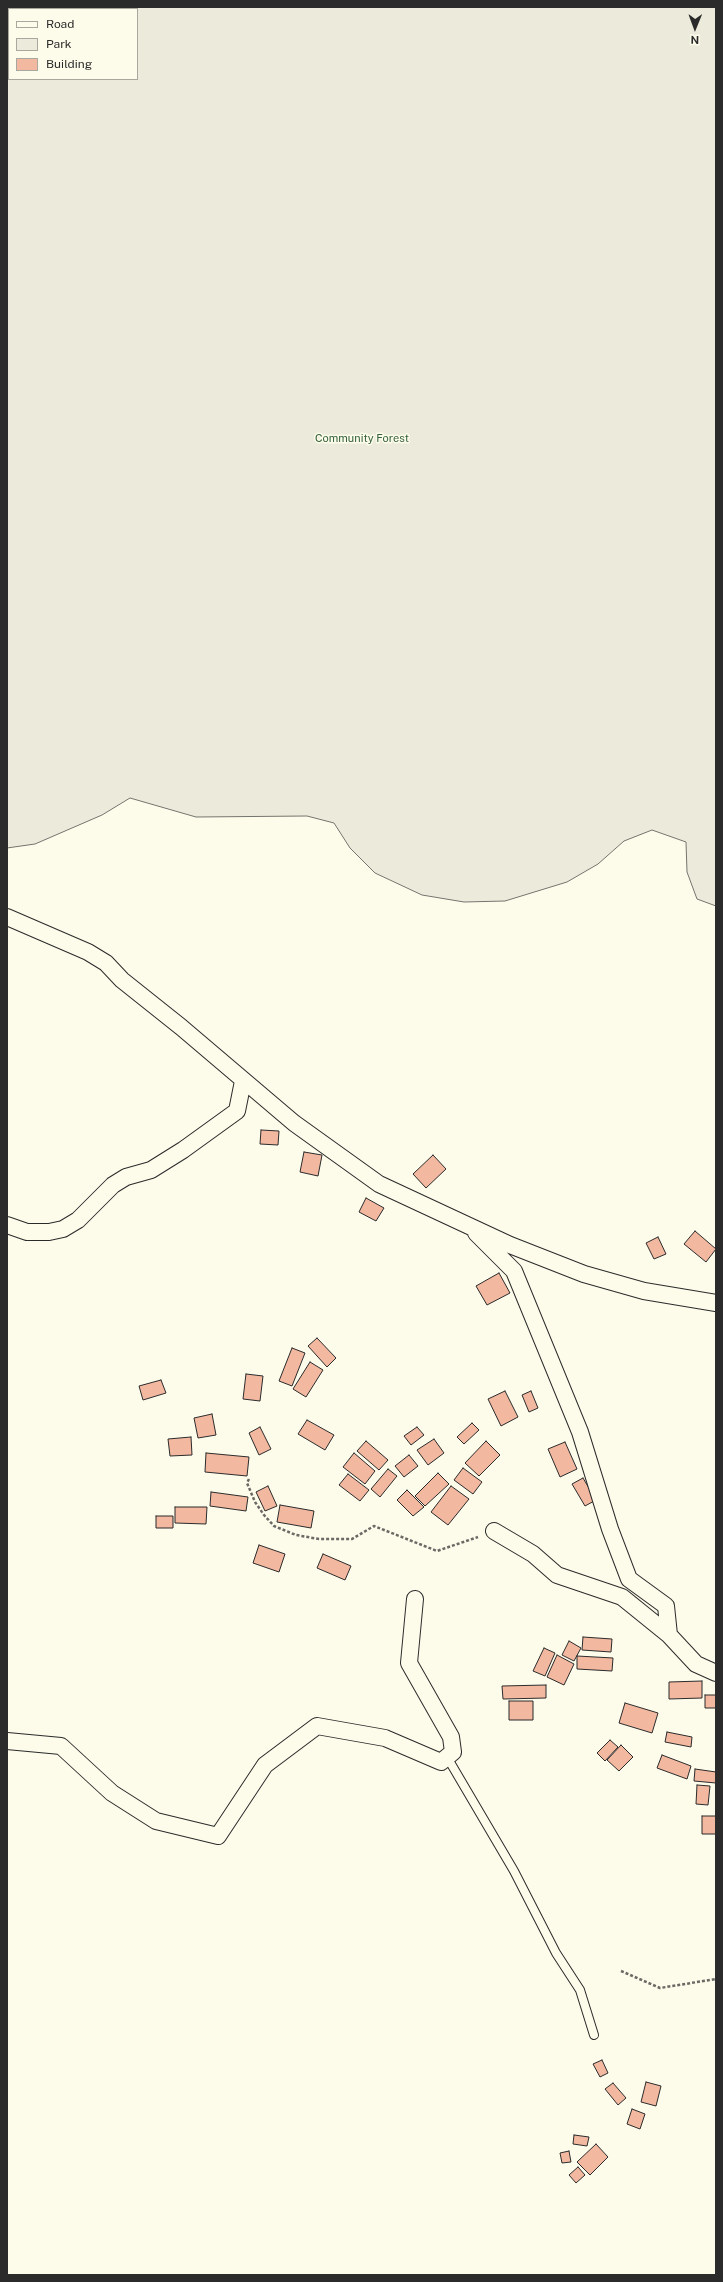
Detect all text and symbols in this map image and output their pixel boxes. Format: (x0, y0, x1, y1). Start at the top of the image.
legend (8, 8, 138, 80)
north arrow (675, 8, 715, 48)
text: Road (46, 17, 74, 31)
text: N (690, 34, 699, 46)
text: Park (46, 37, 72, 51)
text: Building (46, 57, 92, 71)
park label: Community Forest (315, 432, 409, 446)

